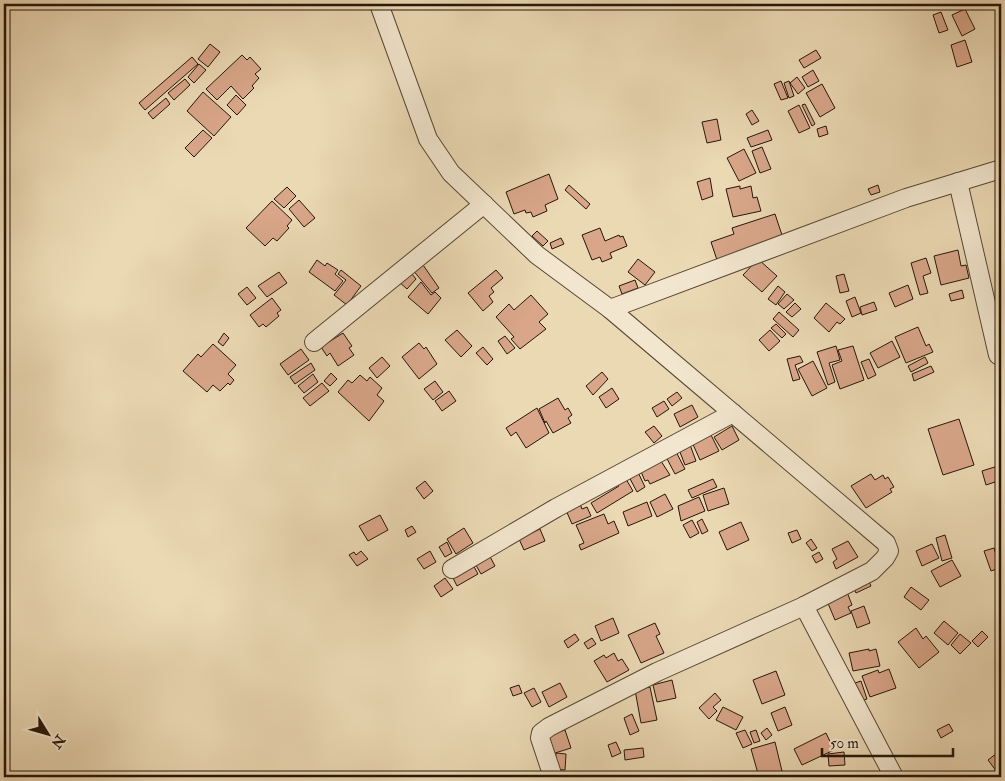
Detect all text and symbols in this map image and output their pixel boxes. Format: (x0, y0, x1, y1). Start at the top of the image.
north arrow (22, 708, 72, 758)
scale bar (822, 726, 954, 758)
text: N (47, 731, 69, 752)
text: 50 m (830, 734, 859, 753)

